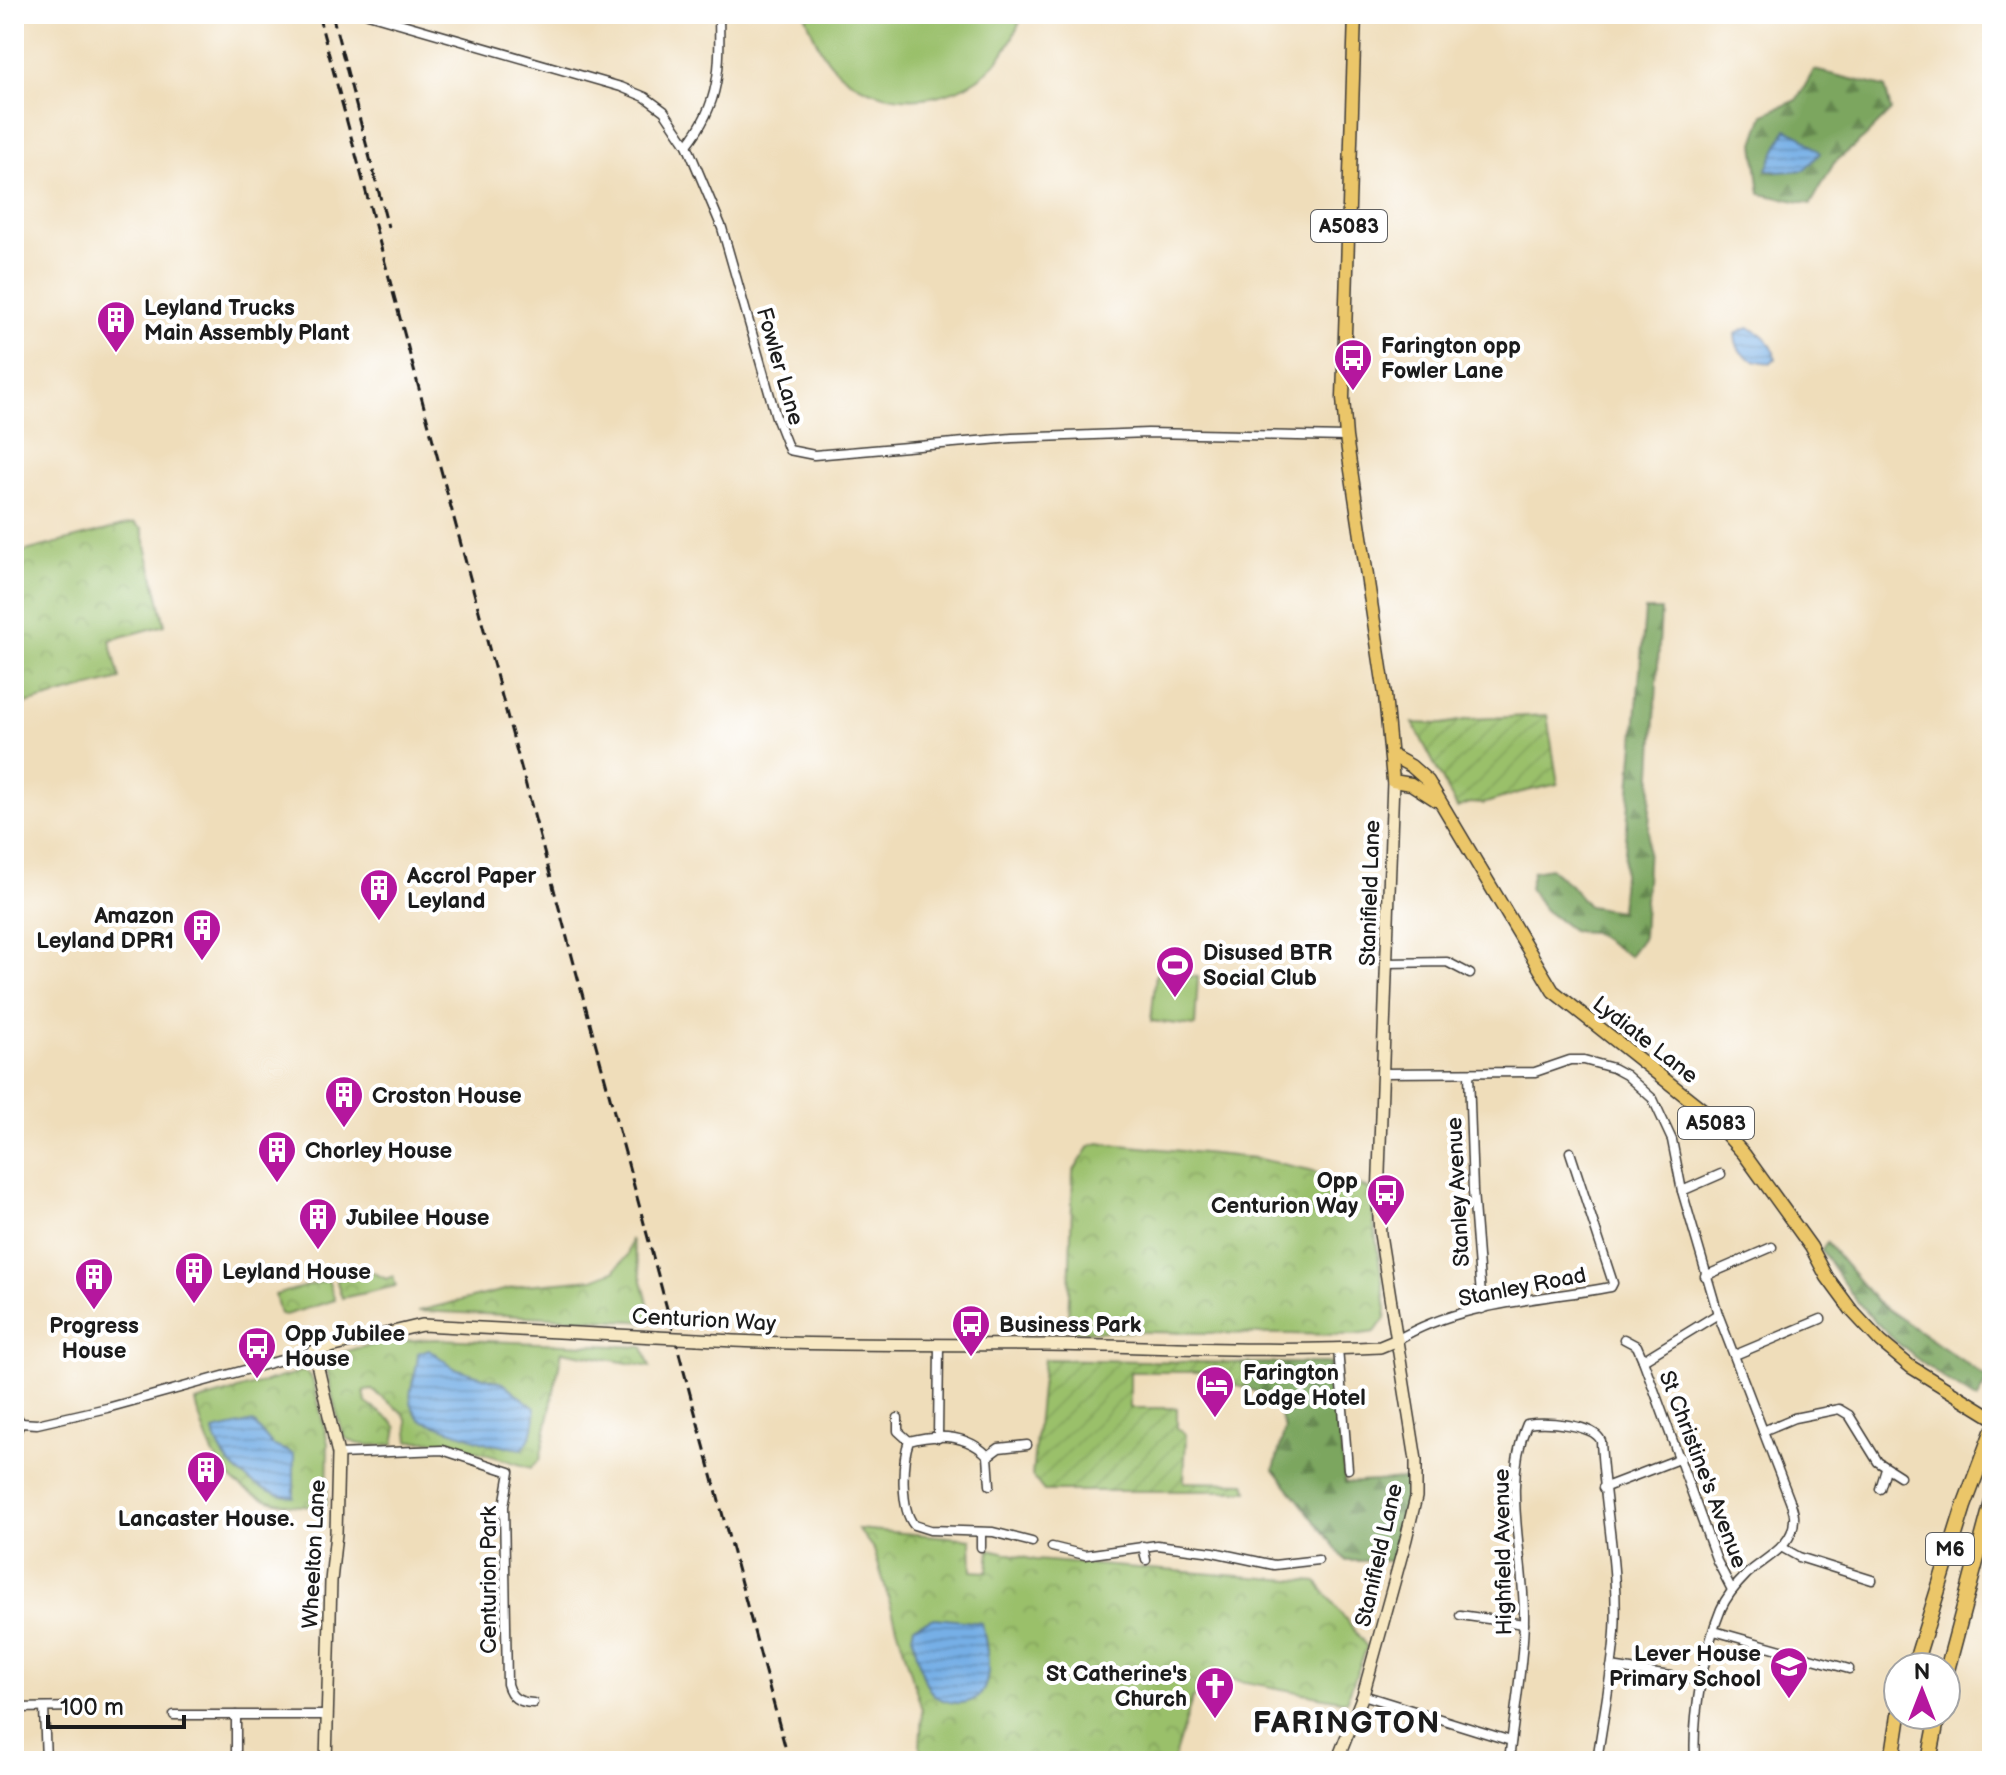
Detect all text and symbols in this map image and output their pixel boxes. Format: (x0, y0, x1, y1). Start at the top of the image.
road number: A5083 (1311, 210, 1387, 242)
place label: Leyland Trucks Main Assembly Plant (144, 295, 350, 347)
building icon: Leyland Trucks Main Assembly Plant (95, 299, 137, 354)
street label: Fowler Lane (750, 304, 809, 428)
place label: Farington opp Fowler Lane (1381, 333, 1521, 385)
bus stop icon: Farington opp Fowler Lane (1332, 337, 1374, 392)
street label: Stanifield Lane (1354, 819, 1387, 967)
place label: Accrol Paper Leyland (406, 863, 536, 915)
building icon: Accrol Paper Leyland (358, 867, 400, 922)
place label: Amazon Leyland DPR1 (36, 903, 174, 955)
building icon: Amazon Leyland DPR1 (181, 907, 223, 962)
place label: Disused BTR Social Club (1203, 940, 1332, 992)
sports icon: Disused BTR Social Club (1154, 944, 1196, 999)
street label: Lydiate Lane (1587, 991, 1703, 1090)
building icon: Croston House (323, 1074, 365, 1129)
place label: Croston House (372, 1083, 522, 1110)
road number: A5083 (1678, 1107, 1754, 1139)
street label: Stanley Avenue (1441, 1116, 1476, 1268)
building icon: Chorley House (256, 1129, 298, 1184)
place label: Chorley House (305, 1138, 452, 1165)
place label: Opp Centurion Way (1211, 1168, 1358, 1220)
bus stop icon: Opp Centurion Way (1365, 1172, 1407, 1227)
building icon: Jubilee House (297, 1196, 339, 1251)
place label: Jubilee House (346, 1205, 489, 1232)
building icon: Leyland House (173, 1250, 215, 1305)
building icon: Progress House (73, 1256, 115, 1311)
place label: Leyland House (222, 1259, 371, 1286)
street label: Stanley Road (1456, 1262, 1588, 1313)
street label: Centurion Way (631, 1303, 777, 1338)
bus stop icon: Business Park (950, 1303, 992, 1358)
place label: Business Park (999, 1312, 1142, 1339)
place label: Progress House (49, 1313, 139, 1365)
place label: Opp Jubilee House (285, 1321, 405, 1373)
bus stop icon: Opp Jubilee House (236, 1325, 278, 1380)
place label: Farington Lodge Hotel (1243, 1360, 1366, 1412)
hotel icon: Farington Lodge Hotel (1194, 1364, 1236, 1419)
street label: St Christine's Avenue (1652, 1367, 1753, 1572)
building icon: Lancaster House. (185, 1449, 227, 1504)
street label: Highfield Avenue (1489, 1468, 1518, 1636)
street label: Wheelton Lane (297, 1479, 332, 1629)
street label: Stanifield Lane (1350, 1481, 1409, 1630)
place label: Lancaster House. (118, 1506, 294, 1533)
street label: Centurion Park (476, 1506, 503, 1654)
road number: M6 (1926, 1533, 1974, 1565)
place label: Lever House Primary School (1609, 1641, 1761, 1693)
school or university icon: Lever House Primary School (1768, 1645, 1810, 1700)
north arrow (1882, 1651, 1962, 1731)
text: N (1914, 1659, 1930, 1686)
place label: St Catherine's Church (1046, 1661, 1187, 1713)
church icon: St Catherine's Church (1194, 1665, 1236, 1720)
scale bar (48, 1679, 184, 1729)
text: 100 m (60, 1693, 124, 1722)
district label: FARINGTON (1253, 1706, 1441, 1742)

